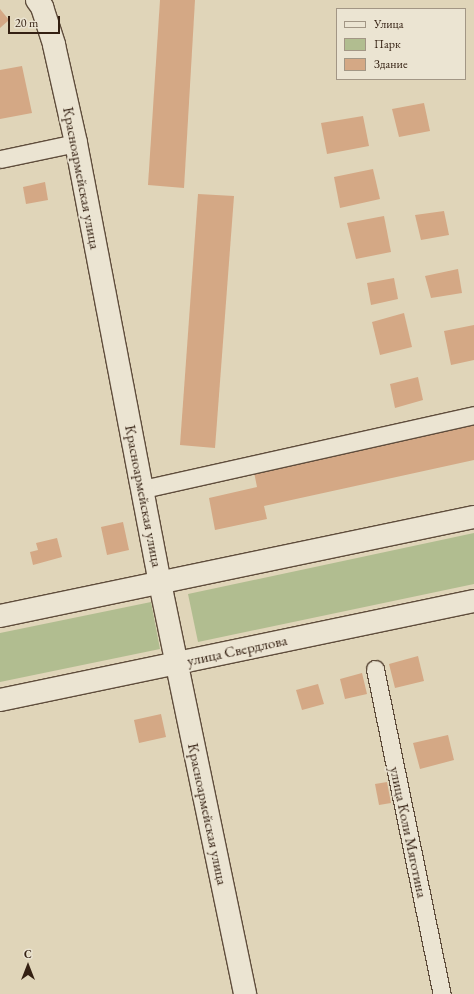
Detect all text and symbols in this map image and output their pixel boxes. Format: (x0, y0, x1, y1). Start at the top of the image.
scale bar (10, 8, 62, 34)
legend (336, 8, 466, 80)
text: 20 m (15, 15, 38, 31)
text: Улица (374, 16, 404, 32)
text: Парк (374, 36, 401, 52)
text: Здание (374, 56, 408, 72)
street label: Красноармейская улица (59, 105, 105, 251)
street label: Красноармейская улица (121, 423, 167, 569)
street label: улица Свердлова (185, 631, 289, 669)
street label: Красноармейская улица (184, 741, 232, 887)
street label: улица Коли Мяготина (386, 765, 432, 899)
north arrow (8, 946, 48, 986)
text: С (24, 947, 32, 961)

